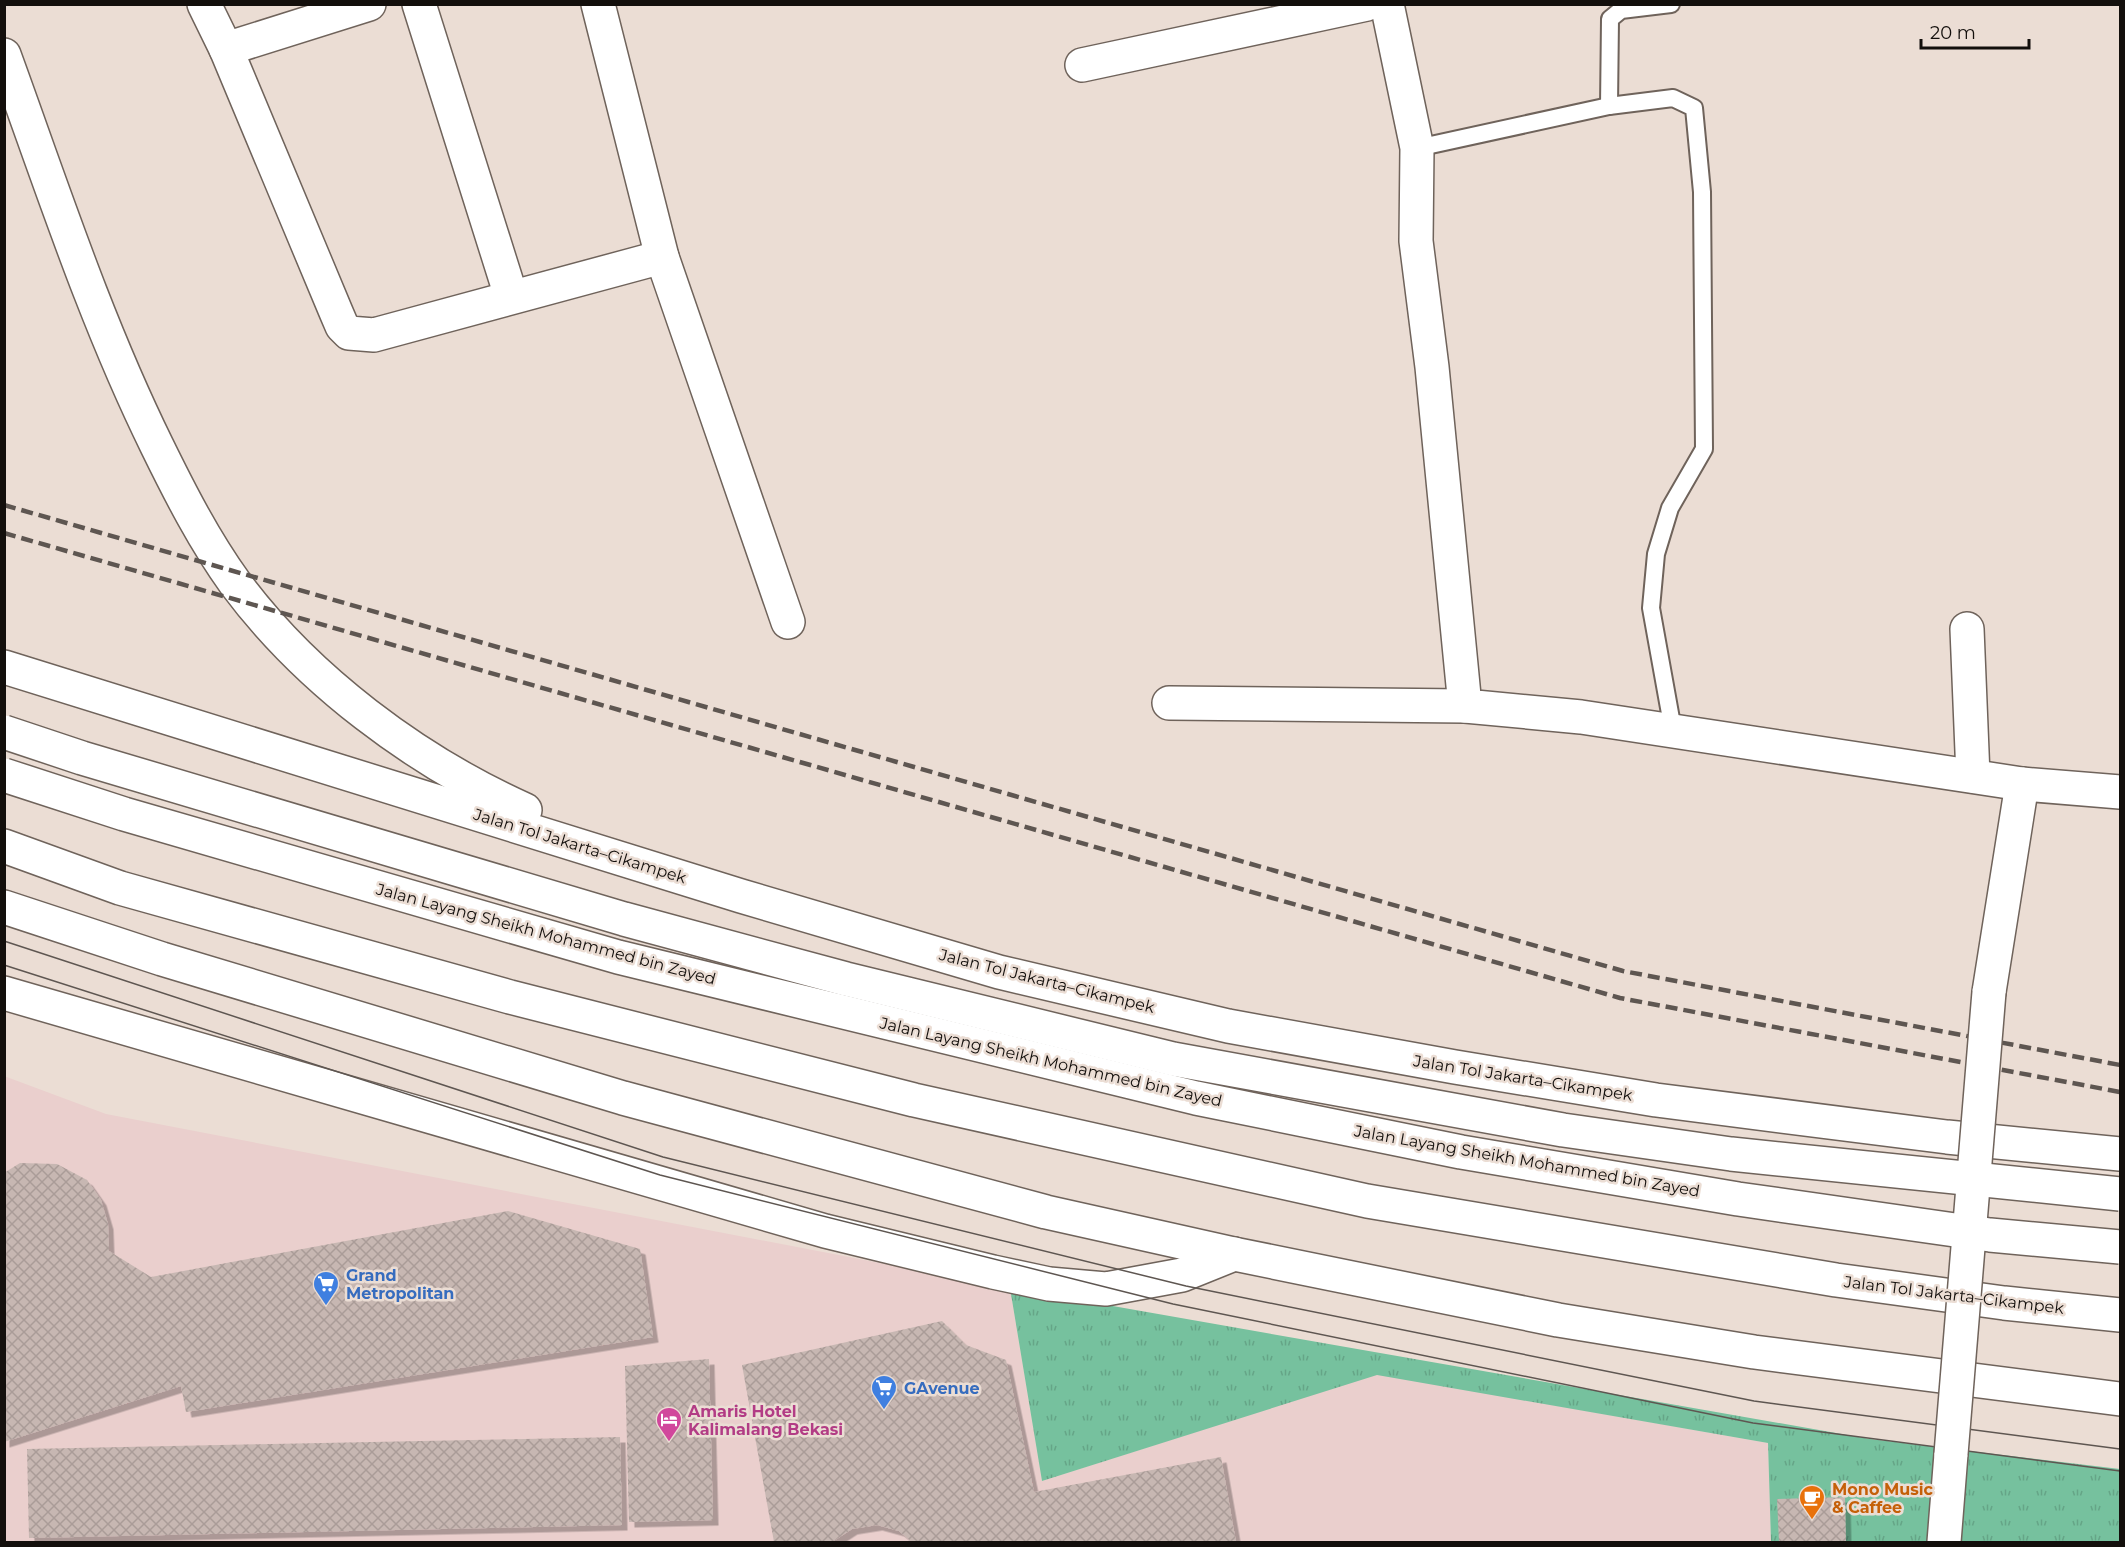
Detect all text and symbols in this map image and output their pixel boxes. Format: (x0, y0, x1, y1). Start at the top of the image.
scale bar (1921, 12, 2029, 50)
text: 20 m (1930, 22, 1976, 44)
street label: Jalan Tol Jakarta–Cikampek (470, 804, 689, 888)
street label: Jalan Layang Sheikh Mohammed bin Zayed (373, 879, 718, 989)
street label: Jalan Tol Jakarta–Cikampek (936, 945, 1157, 1017)
street label: Jalan Layang Sheikh Mohammed bin Zayed (877, 1013, 1224, 1111)
street label: Jalan Tol Jakarta–Cikampek (1411, 1051, 1634, 1105)
street label: Jalan Layang Sheikh Mohammed bin Zayed (1352, 1121, 1701, 1201)
place label: Grand Metropolitan (346, 1266, 454, 1303)
supermarket icon: Grand Metropolitan (311, 1269, 341, 1307)
street label: Jalan Tol Jakarta–Cikampek (1842, 1272, 2065, 1318)
supermarket icon: GAvenue (869, 1373, 899, 1411)
place label: GAvenue (904, 1379, 980, 1398)
place label: Amaris Hotel Kalimalang Bekasi (687, 1402, 843, 1439)
hotel icon: Amaris Hotel Kalimalang Bekasi (654, 1405, 684, 1443)
place label: Mono Music & Caffee (1832, 1480, 1933, 1517)
cafe icon: Mono Music & Caffee (1797, 1483, 1827, 1521)

